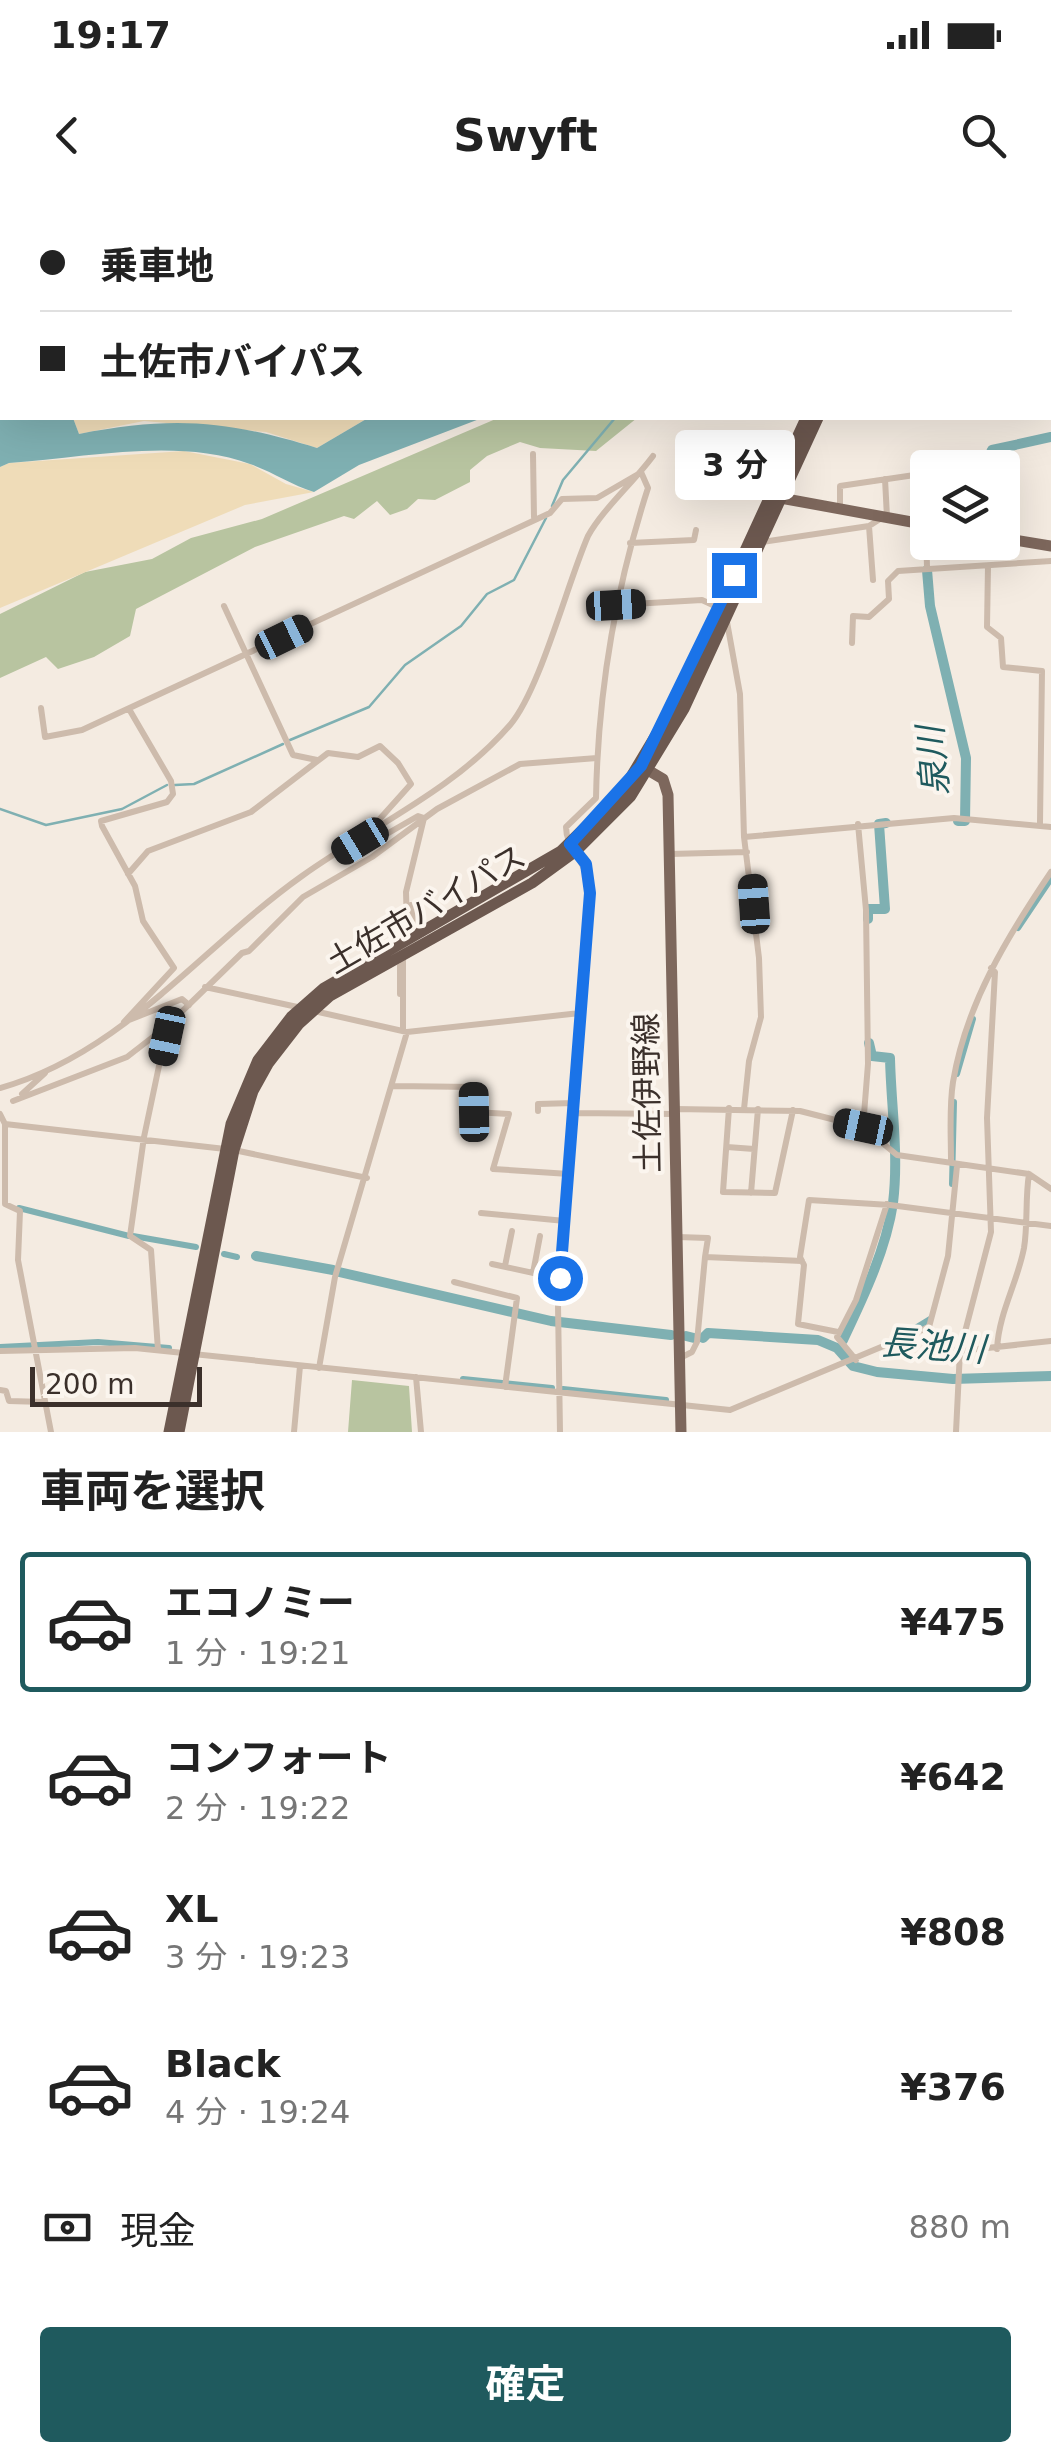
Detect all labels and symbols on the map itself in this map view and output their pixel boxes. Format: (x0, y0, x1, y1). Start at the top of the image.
callout: 3 分 (674, 430, 794, 500)
route end (712, 553, 757, 598)
car (585, 588, 647, 622)
car (250, 610, 318, 664)
water label: 泉川 (910, 720, 956, 798)
car (327, 813, 393, 869)
street label: 土佐市バイパス (320, 837, 532, 981)
car (737, 873, 771, 935)
car (146, 1004, 188, 1068)
street label: 土佐伊野線 (627, 1013, 667, 1173)
car (458, 1082, 490, 1142)
car (831, 1106, 895, 1148)
route start (538, 1256, 583, 1301)
water label: 長池川 (879, 1322, 991, 1370)
scale bar (30, 1362, 202, 1406)

